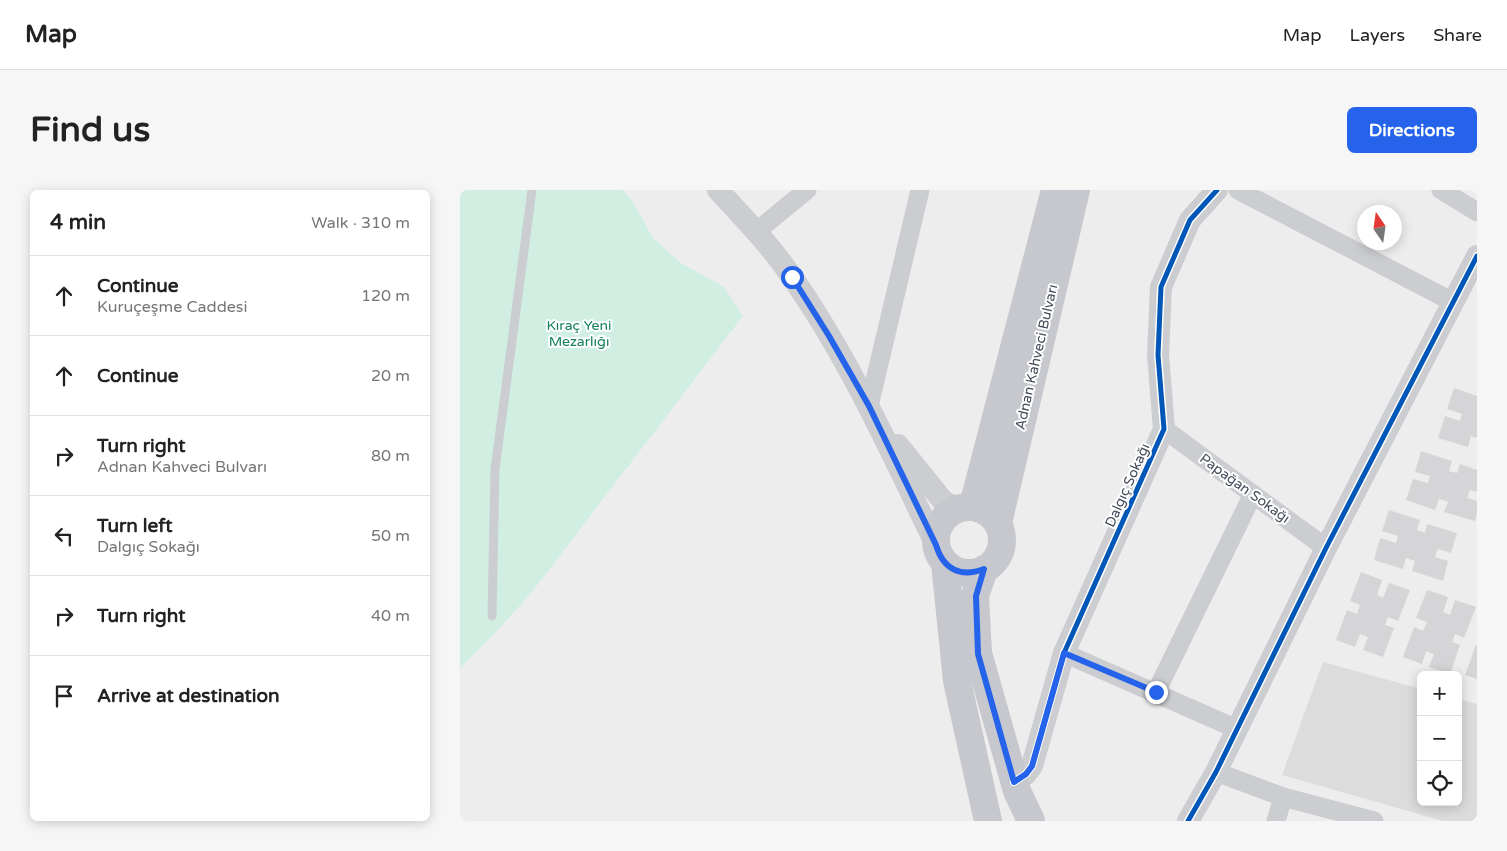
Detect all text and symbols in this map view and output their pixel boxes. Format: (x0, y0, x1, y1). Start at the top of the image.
text: Map (25, 20, 77, 49)
text: Map (1283, 24, 1322, 46)
text: Layers (1350, 24, 1405, 46)
text: Share (1433, 24, 1482, 46)
button: Directions (1347, 107, 1477, 153)
text: Find us (30, 109, 150, 151)
north arrow (1357, 205, 1402, 250)
text: 4 min (50, 210, 106, 235)
text: Walk · 310 m (311, 213, 410, 233)
route start (781, 266, 804, 289)
text: Continue (97, 275, 179, 297)
icon: ahead (50, 282, 78, 310)
street label: Adnan Kahveci Bulvarı (1011, 283, 1062, 432)
text: 120 m (361, 286, 410, 306)
text: Kuruçeşme Caddesi (97, 297, 247, 317)
park label: Kıraç Yeni Mezarlığı (546, 317, 612, 350)
icon: ahead (50, 362, 78, 390)
text: Continue (97, 365, 179, 387)
text: 20 m (371, 366, 410, 386)
text: Turn right (97, 435, 185, 457)
street label: Dalgıç Sokağı (1101, 441, 1154, 530)
icon: right (50, 442, 78, 470)
text: 80 m (371, 446, 410, 466)
street label: Papağan Sokağı (1196, 450, 1293, 527)
text: Adnan Kahveci Bulvarı (97, 457, 267, 477)
text: Turn left (97, 515, 173, 537)
icon: left (50, 522, 78, 550)
text: 50 m (371, 526, 410, 546)
text: Dalgıç Sokağı (97, 537, 200, 557)
icon: right (50, 602, 78, 630)
text: Turn right (97, 605, 185, 627)
text: 40 m (371, 606, 410, 626)
map controls (1417, 671, 1462, 806)
button: + (1417, 671, 1462, 716)
route end (1145, 681, 1168, 704)
icon: arrive (50, 682, 78, 710)
text: Arrive at destination (97, 685, 280, 707)
button: − (1417, 716, 1462, 761)
button: locate (1417, 761, 1462, 806)

